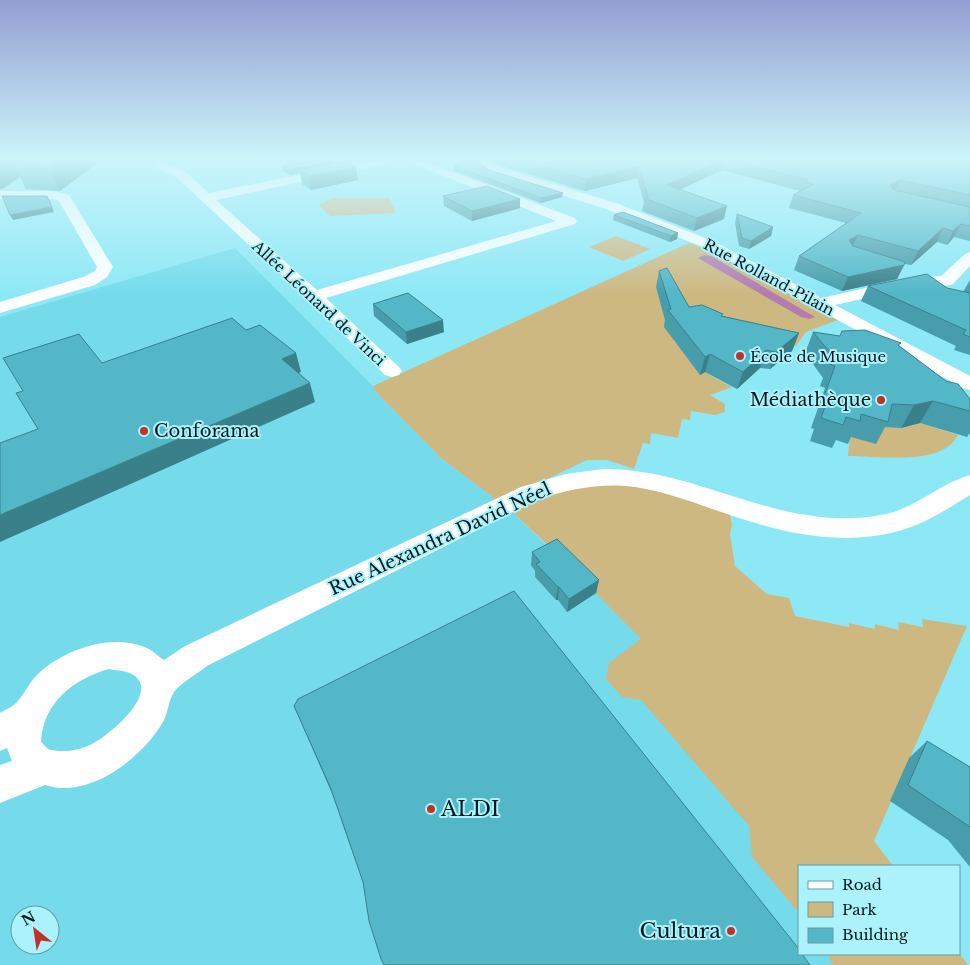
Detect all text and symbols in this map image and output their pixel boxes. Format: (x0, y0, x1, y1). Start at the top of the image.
street label: Rue Rolland-Pilain (700, 234, 838, 320)
street label: Allée Léonard de Vinci (248, 236, 389, 370)
place label: École de Musique (750, 347, 886, 366)
marker: École de Musique (734, 350, 746, 362)
place label: Médiathèque (750, 389, 871, 411)
marker: Médiathèque (875, 394, 887, 406)
place label: Conforama (154, 420, 259, 442)
marker: Conforama (138, 425, 150, 437)
street label: Rue Alexandra David Néel (326, 478, 554, 600)
place label: ALDI (440, 796, 500, 822)
marker: ALDI (425, 803, 437, 815)
legend (798, 865, 960, 955)
text: Road (842, 875, 882, 894)
text: Park (842, 900, 878, 919)
north arrow (10, 905, 60, 955)
text: N (18, 908, 39, 930)
place label: Cultura (640, 918, 721, 944)
marker: Cultura (725, 925, 737, 937)
text: Building (842, 925, 909, 944)

